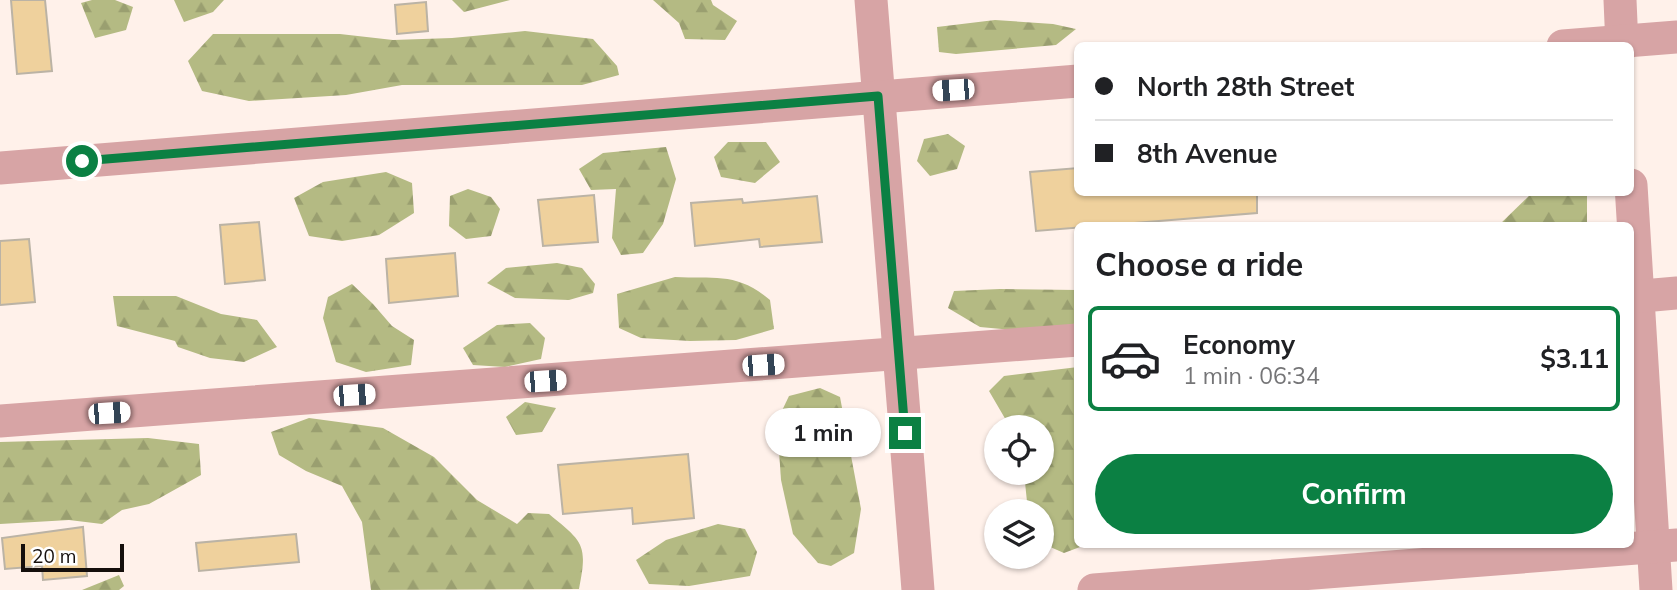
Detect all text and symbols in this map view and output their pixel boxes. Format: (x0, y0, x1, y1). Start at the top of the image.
text: North 28th Street (1137, 70, 1354, 103)
car (932, 78, 975, 102)
text: 8th Avenue (1137, 137, 1278, 170)
route start (66, 145, 98, 177)
text: Choose a ride (1095, 244, 1303, 284)
icon: car (1099, 327, 1162, 390)
text: Economy (1183, 328, 1295, 361)
text: $3.11 (1540, 342, 1609, 375)
car (742, 353, 785, 377)
text: 1 min · 06:34 (1183, 361, 1320, 390)
car (524, 369, 567, 393)
car (333, 383, 376, 407)
car (88, 401, 131, 425)
callout: 1 min (765, 408, 880, 458)
map controls (984, 415, 1054, 569)
button: locate (984, 415, 1054, 485)
route end (889, 417, 921, 449)
text: 1 min (793, 418, 853, 447)
button: Confirm (1095, 454, 1613, 534)
button: layers (984, 499, 1054, 569)
scale bar (21, 541, 124, 573)
text: 20 m (32, 544, 76, 568)

